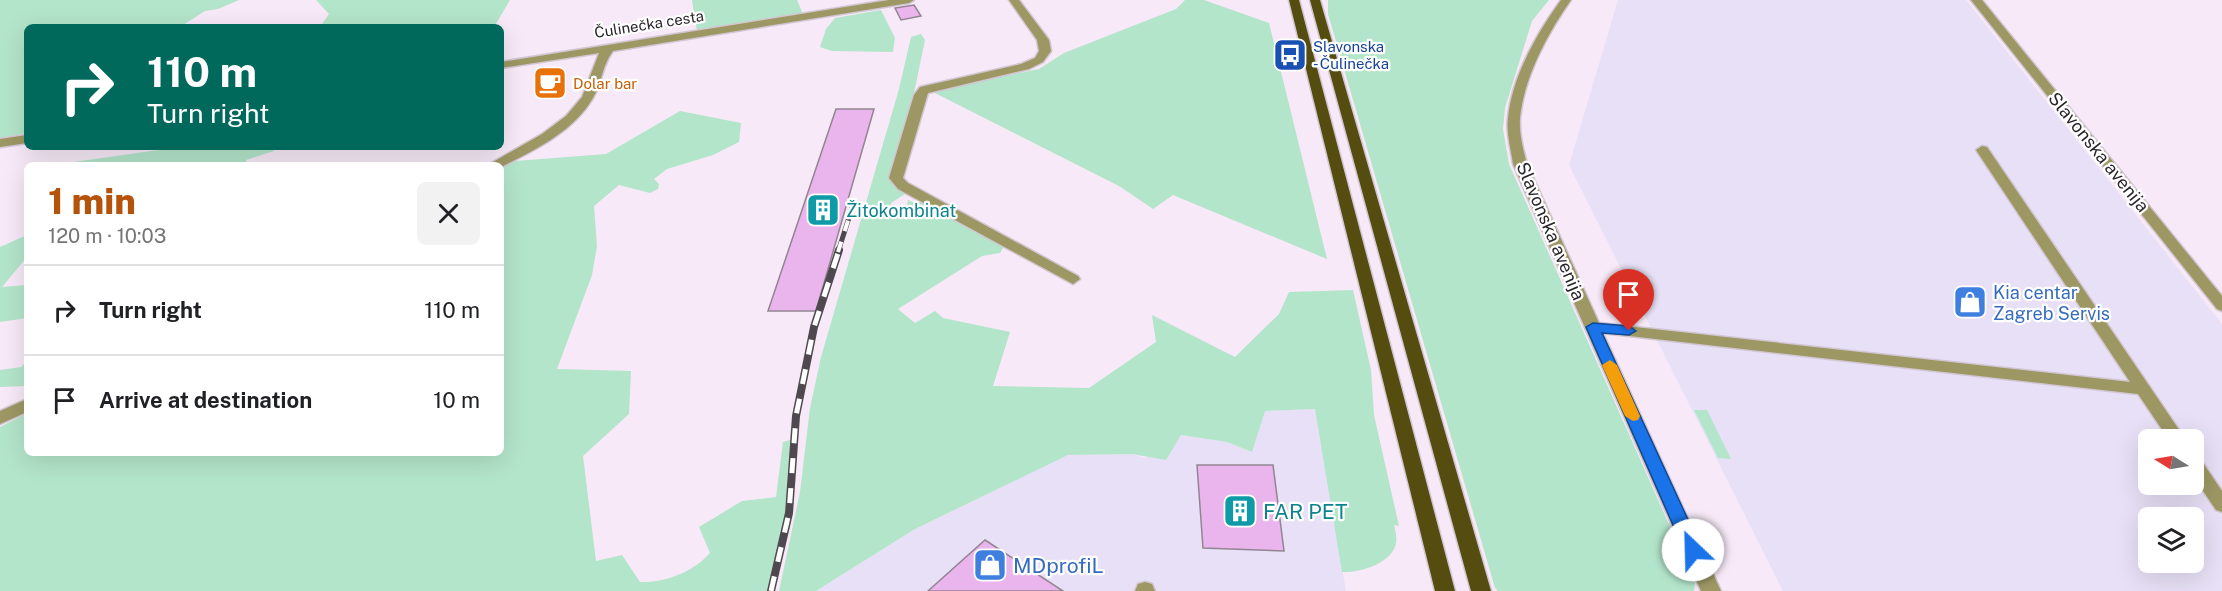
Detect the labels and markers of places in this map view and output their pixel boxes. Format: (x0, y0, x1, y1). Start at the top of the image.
bus stop icon: Slavonska - Čulinečka (1272, 37, 1308, 73)
place label: Slavonska - Čulinečka (1313, 38, 1389, 72)
cafe icon: Dolar bar (532, 65, 568, 101)
place label: Dolar bar (573, 75, 637, 92)
building icon: Žitokombinat (805, 192, 841, 228)
place label: Žitokombinat (846, 200, 956, 221)
pin (1603, 269, 1654, 331)
place label: Kia centar Zagreb Servis (1993, 282, 2110, 324)
shop icon: Kia centar Zagreb Servis (1952, 284, 1988, 320)
building icon: FAR PET (1222, 493, 1258, 529)
place label: FAR PET (1263, 499, 1348, 524)
shop icon: MDprofiL (972, 547, 1008, 583)
place label: MDprofiL (1013, 553, 1104, 578)

